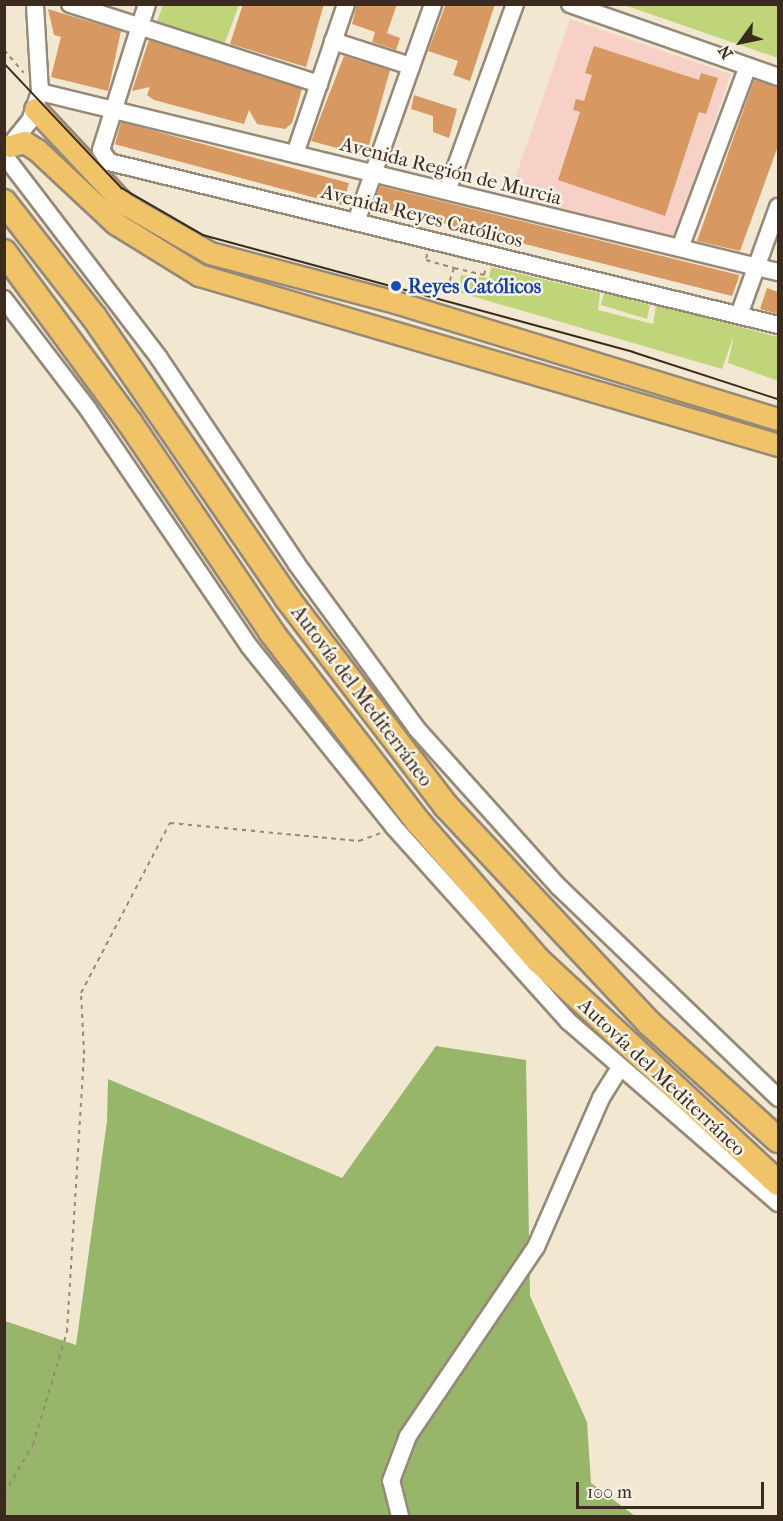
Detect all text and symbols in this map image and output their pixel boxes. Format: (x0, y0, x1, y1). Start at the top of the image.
north arrow (711, 12, 771, 72)
text: N (714, 42, 737, 62)
street label: Avenida Región de Murcia (338, 132, 564, 210)
street label: Avenida Reyes Católicos (319, 179, 525, 253)
place label: Reyes Católicos (408, 274, 541, 298)
marker: Reyes Católicos (389, 279, 403, 293)
street label: Autovía del Mediterráneo (286, 601, 438, 791)
street label: Autovía del Mediterráneo (573, 993, 751, 1161)
scale bar (579, 1470, 766, 1508)
text: 100 m (587, 1482, 632, 1503)

